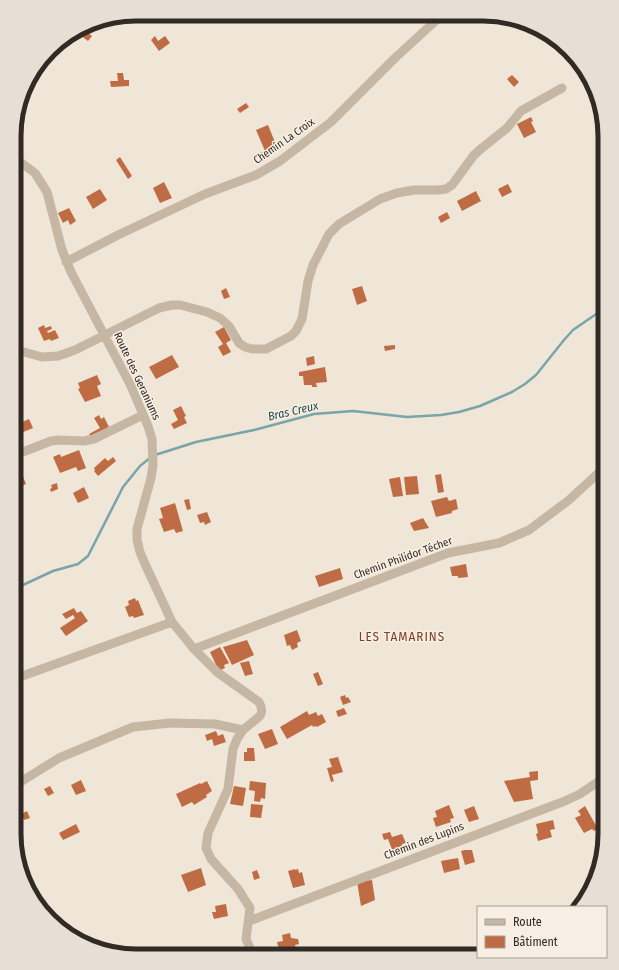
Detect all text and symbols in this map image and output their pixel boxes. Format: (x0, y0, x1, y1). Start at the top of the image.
street label: Chemin La Croix (251, 115, 317, 167)
street label: Route des Geraniums (111, 330, 163, 422)
water label: Bras Creux (266, 398, 320, 424)
street label: Chemin Philidor Técher (352, 534, 454, 582)
district label: LES TAMARINS (359, 629, 445, 644)
street label: Chemin des Lupins (382, 820, 466, 862)
legend (477, 906, 607, 958)
text: Route (513, 915, 542, 929)
text: Bâtiment (513, 935, 558, 949)

